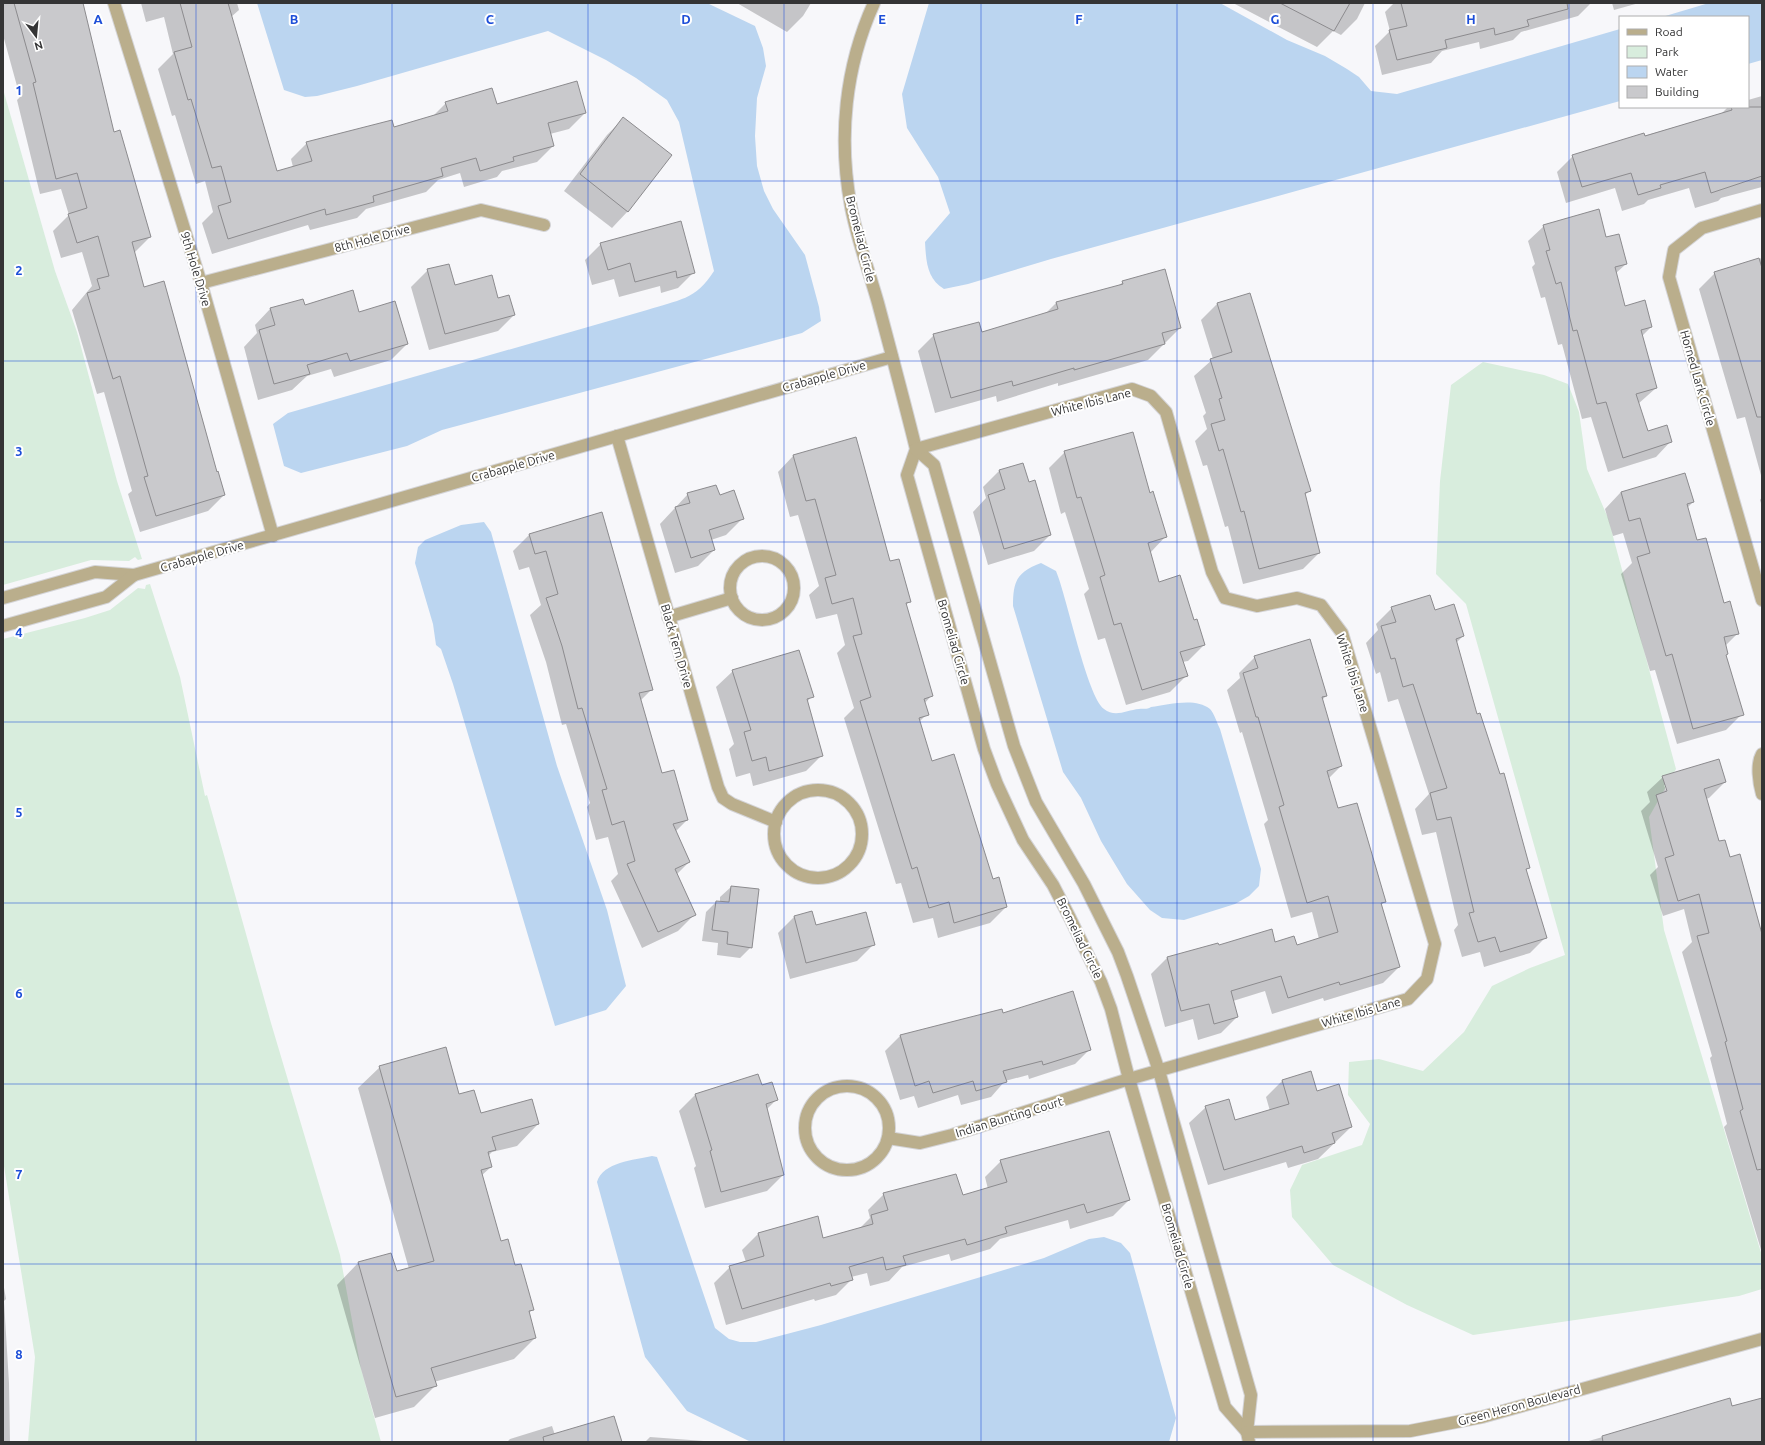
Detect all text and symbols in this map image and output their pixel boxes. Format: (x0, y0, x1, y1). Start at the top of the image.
text: A (93, 12, 103, 26)
text: B (290, 12, 299, 26)
text: C (486, 12, 495, 26)
text: D (681, 12, 691, 26)
text: E (878, 12, 886, 26)
text: F (1075, 12, 1083, 26)
text: G (1271, 12, 1280, 26)
text: H (1466, 12, 1476, 26)
north arrow (16, 16, 56, 56)
legend (1619, 16, 1749, 108)
text: Road (1655, 25, 1683, 38)
text: N (33, 39, 44, 53)
text: Park (1655, 45, 1679, 58)
text: Water (1655, 65, 1688, 78)
text: 1 (15, 83, 23, 97)
text: Building (1655, 85, 1699, 98)
street label: Bromeliad Circle (844, 195, 878, 283)
street label: 8th Hole Drive (333, 222, 411, 254)
street label: 9th Hole Drive (178, 230, 214, 308)
text: 2 (15, 263, 23, 277)
street label: Horned Lark Circle (1678, 329, 1718, 427)
street label: Crabapple Drive (781, 358, 867, 394)
street label: White Ibis Lane (1050, 386, 1132, 418)
text: 3 (15, 444, 23, 458)
street label: Crabapple Drive (470, 448, 556, 484)
street label: Crabapple Drive (159, 538, 245, 574)
street label: Bromeliad Circle (936, 598, 972, 686)
street label: Black Tern Drive (659, 603, 695, 689)
text: 4 (15, 625, 23, 639)
street label: White Ibis Lane (1334, 632, 1372, 714)
text: 5 (15, 805, 23, 819)
street label: Bromeliad Circle (1055, 895, 1105, 981)
text: 6 (15, 986, 23, 1000)
street label: White Ibis Lane (1320, 994, 1402, 1030)
street label: Indian Bunting Court (954, 1094, 1065, 1140)
text: 7 (15, 1167, 23, 1181)
street label: Bromeliad Circle (1160, 1202, 1196, 1290)
text: 8 (15, 1347, 23, 1361)
street label: Green Heron Boulevard (1456, 1382, 1582, 1428)

